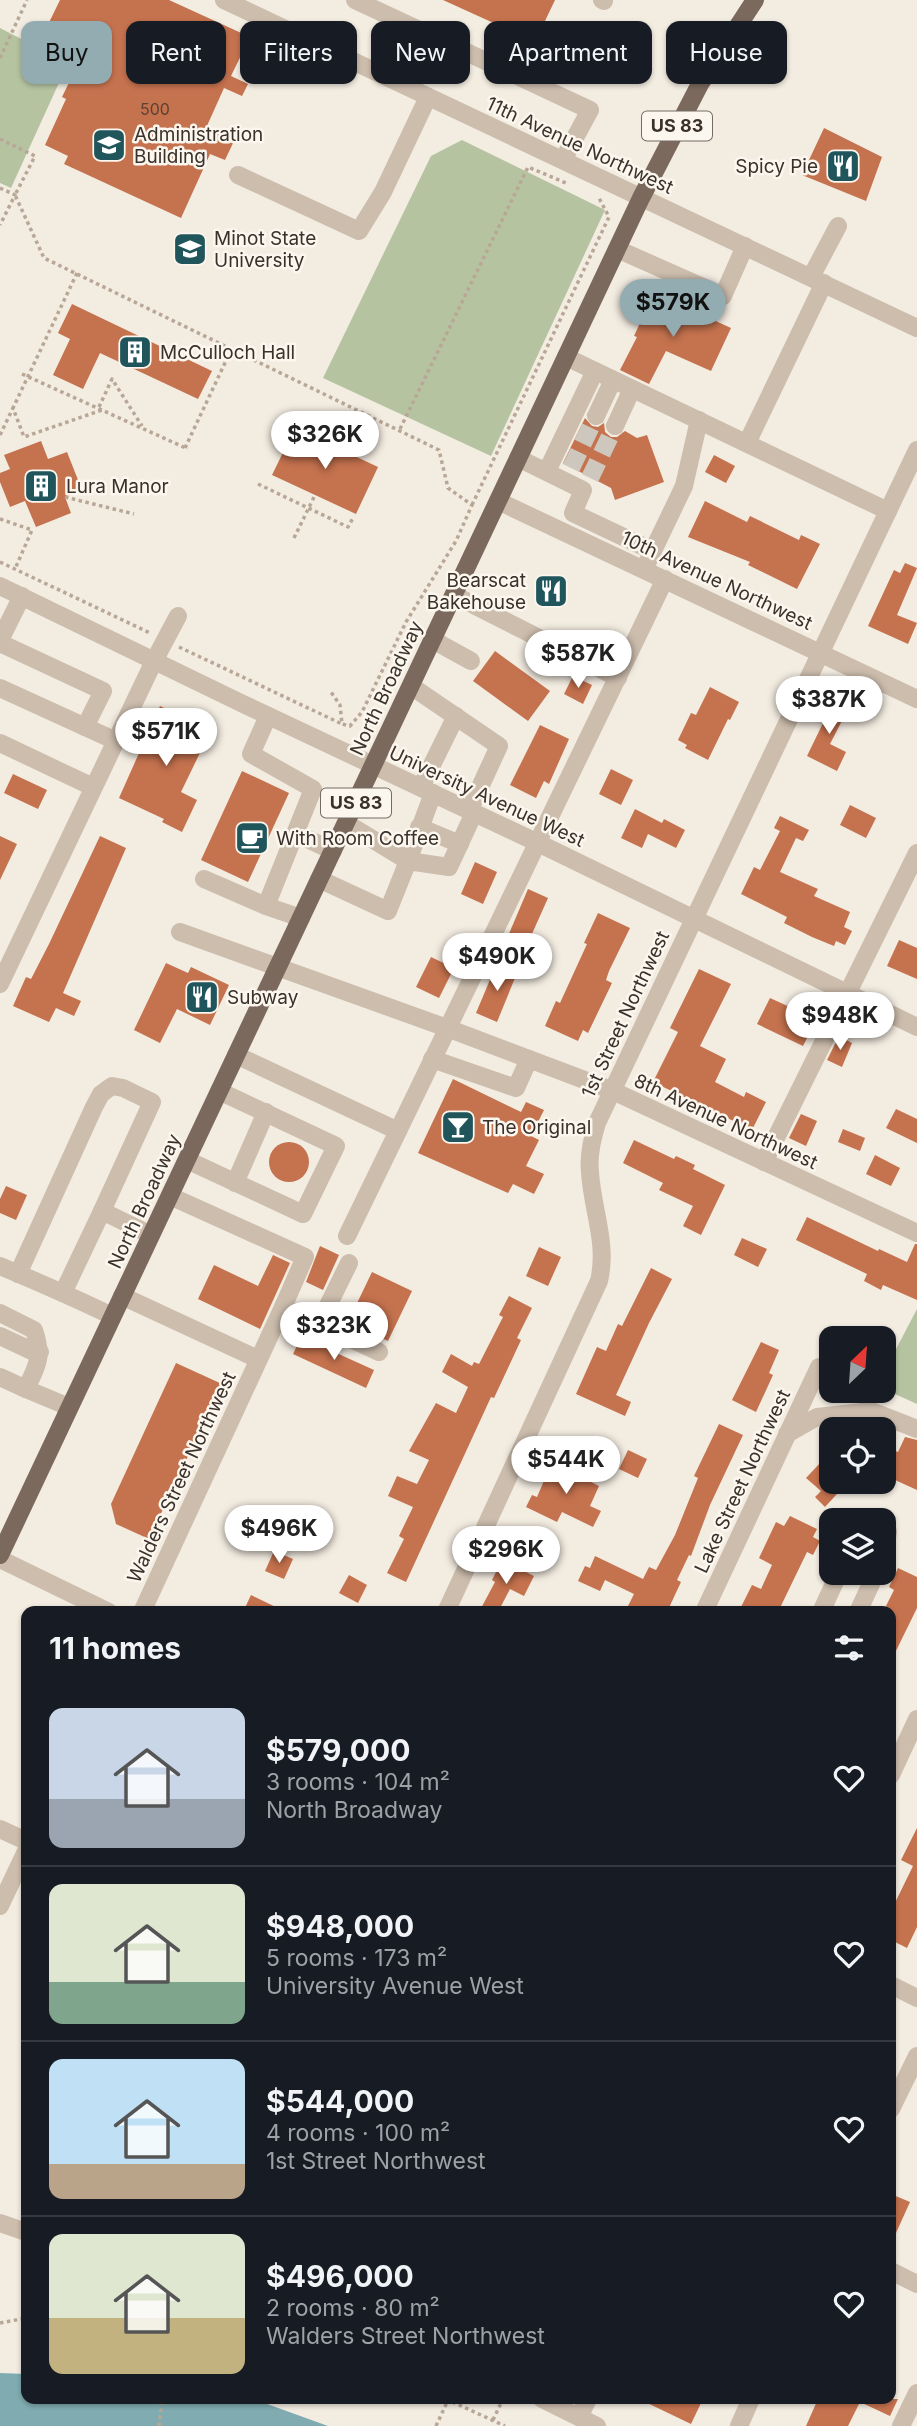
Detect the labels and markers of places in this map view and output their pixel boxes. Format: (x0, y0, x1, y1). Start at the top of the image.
place label: Administration Building (134, 123, 263, 168)
school or university icon: Administration Building (90, 126, 128, 164)
restaurant icon: Spicy Pie (824, 147, 862, 185)
place label: Spicy Pie (735, 155, 818, 178)
place label: Minot State University (214, 227, 316, 272)
school or university icon: Minot State University (171, 230, 209, 268)
pin: $579K (624, 280, 722, 339)
building icon: McCulloch Hall (116, 333, 154, 371)
place label: McCulloch Hall (160, 341, 295, 364)
pin: $326K (276, 412, 374, 471)
building icon: Lura Manor (22, 467, 60, 505)
place label: Lura Manor (66, 475, 169, 498)
place label: Bearscat Bakehouse (427, 569, 526, 614)
restaurant icon: Bearscat Bakehouse (532, 572, 570, 610)
pin: $587K (529, 630, 627, 690)
pin: $387K (780, 676, 878, 736)
pin: $571K (117, 708, 215, 768)
cafe icon: With Room Coffee (233, 819, 271, 857)
place label: With Room Coffee (276, 827, 439, 850)
pin: $490K (448, 934, 546, 993)
restaurant icon: Subway (183, 978, 221, 1016)
place label: Subway (227, 986, 299, 1009)
pin: $948K (791, 992, 889, 1052)
bar icon: The Original (439, 1108, 477, 1146)
place label: The Original (482, 1116, 591, 1139)
pin: $323K (285, 1302, 383, 1362)
pin: $544K (517, 1436, 615, 1496)
pin: $496K (230, 1506, 328, 1565)
pin: $296K (457, 1526, 555, 1586)

